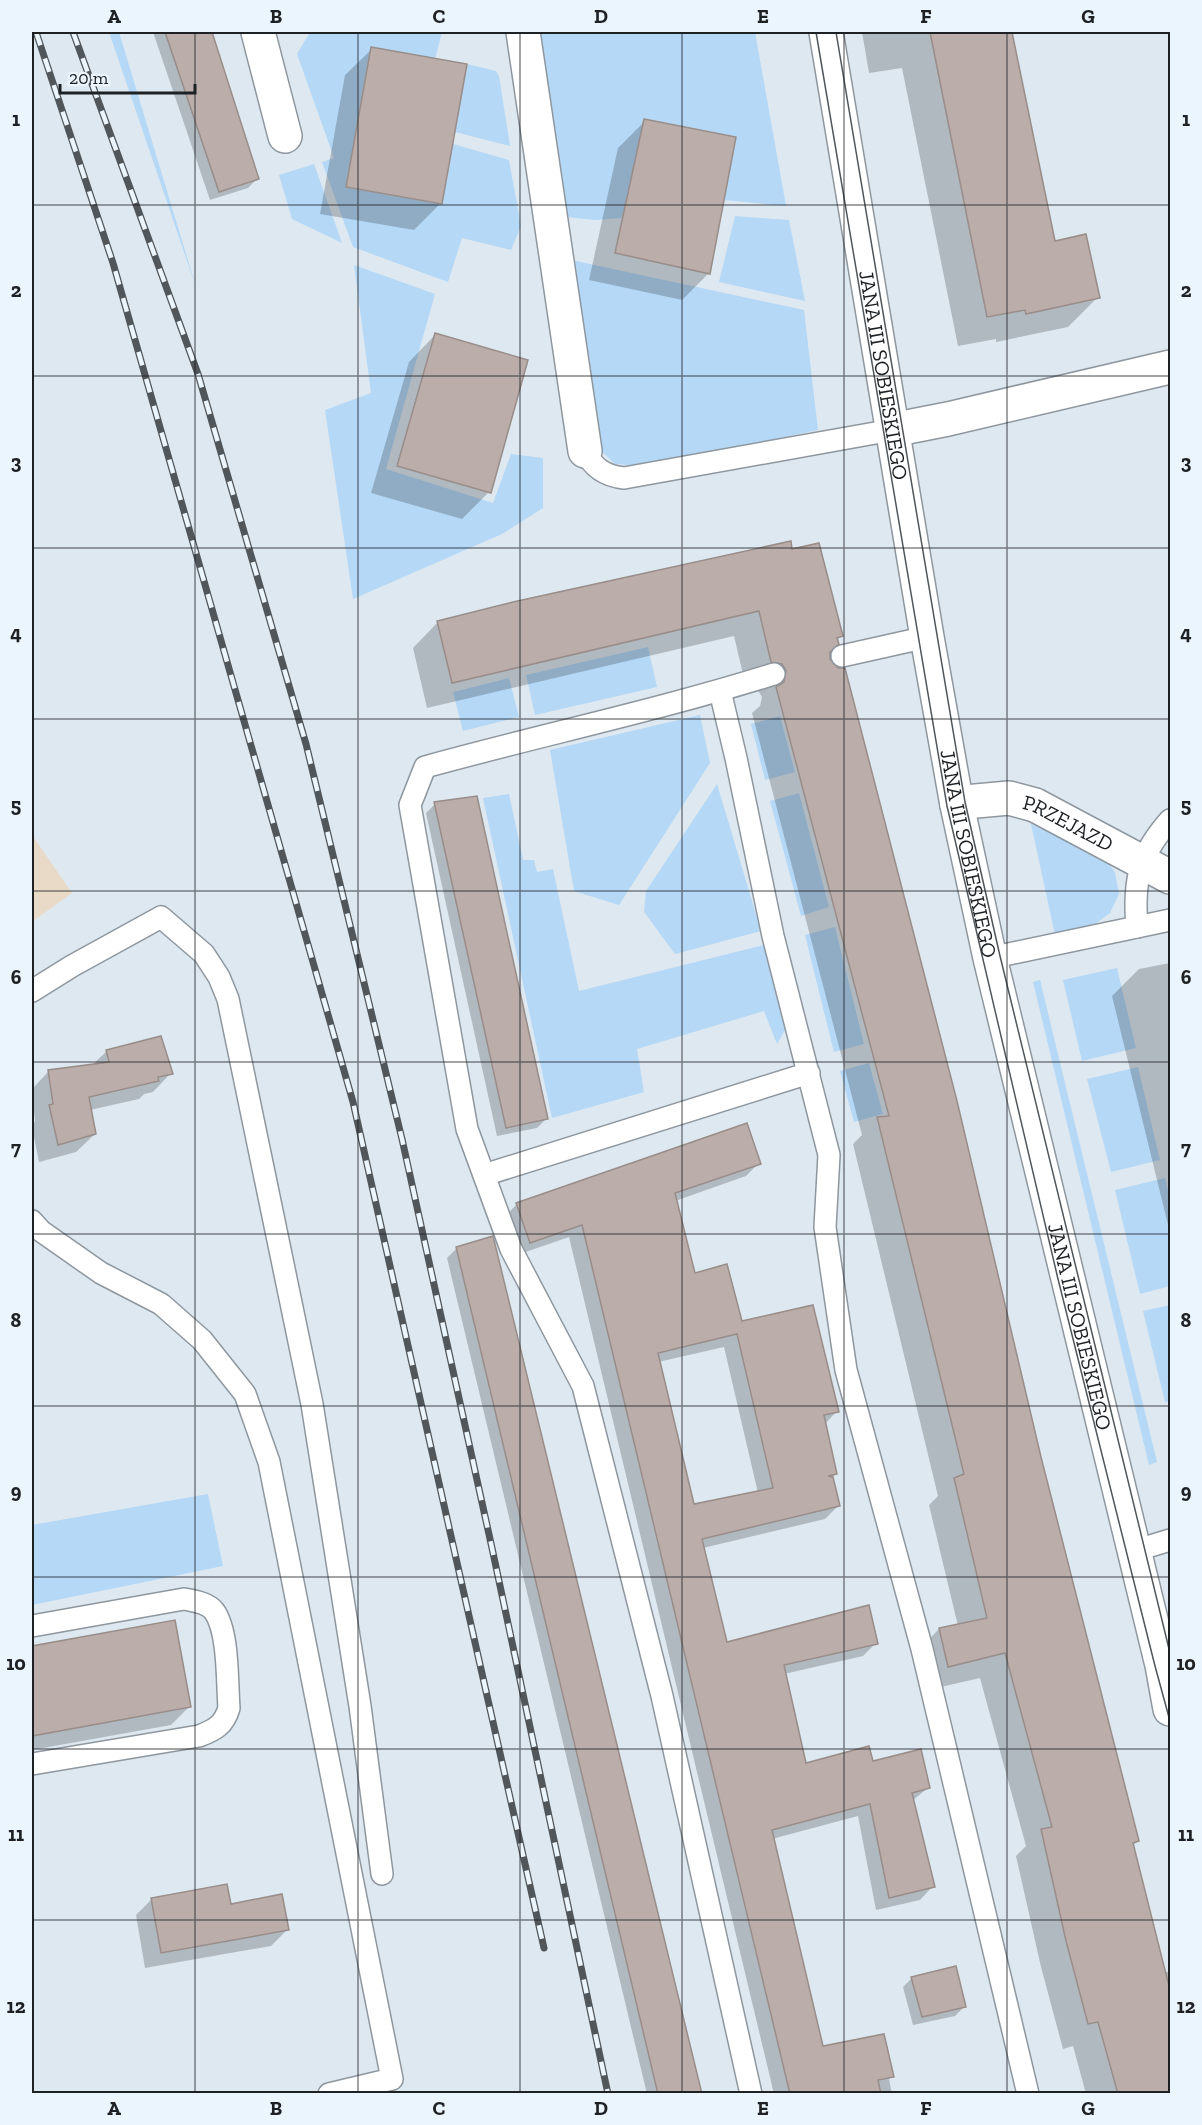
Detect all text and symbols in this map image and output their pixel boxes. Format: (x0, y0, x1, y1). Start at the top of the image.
text: A (107, 4, 121, 28)
text: B (270, 4, 282, 28)
text: C (433, 4, 446, 28)
text: D (594, 4, 608, 28)
text: E (757, 4, 769, 28)
text: F (920, 4, 932, 28)
text: G (1081, 4, 1095, 28)
scale bar (60, 57, 195, 95)
text: 20 m (69, 67, 109, 89)
text: 1 (12, 107, 20, 131)
text: 1 (1182, 107, 1190, 131)
street label: JANA III SOBIESKIEGO (854, 269, 914, 482)
text: 2 (11, 278, 22, 302)
text: 2 (1181, 278, 1192, 302)
text: 3 (11, 450, 22, 474)
text: 3 (1181, 450, 1192, 474)
text: 4 (10, 621, 22, 645)
text: 4 (1180, 621, 1192, 645)
street label: JANA III SOBIESKIEGO (935, 748, 1003, 960)
street label: PRZEJAZD (1020, 789, 1118, 856)
text: 5 (11, 793, 21, 817)
text: 5 (1181, 793, 1191, 817)
text: 6 (11, 965, 22, 989)
text: 6 (1181, 965, 1192, 989)
text: 7 (11, 1136, 21, 1160)
text: 7 (1181, 1136, 1191, 1160)
street label: JANA III SOBIESKIEGO (1043, 1221, 1117, 1433)
text: 8 (11, 1308, 22, 1332)
text: 8 (1181, 1308, 1192, 1332)
text: 9 (11, 1479, 22, 1503)
text: 9 (1181, 1479, 1192, 1503)
text: 10 (6, 1651, 26, 1675)
text: 10 (1176, 1651, 1196, 1675)
text: 11 (8, 1822, 24, 1846)
text: 11 (1178, 1822, 1194, 1846)
text: 12 (7, 1994, 26, 2018)
text: 12 (1177, 1994, 1196, 2018)
text: A (107, 2096, 121, 2120)
text: B (270, 2096, 282, 2120)
text: C (433, 2096, 446, 2120)
text: D (594, 2096, 608, 2120)
text: E (757, 2096, 769, 2120)
text: F (920, 2096, 932, 2120)
text: G (1081, 2096, 1095, 2120)

